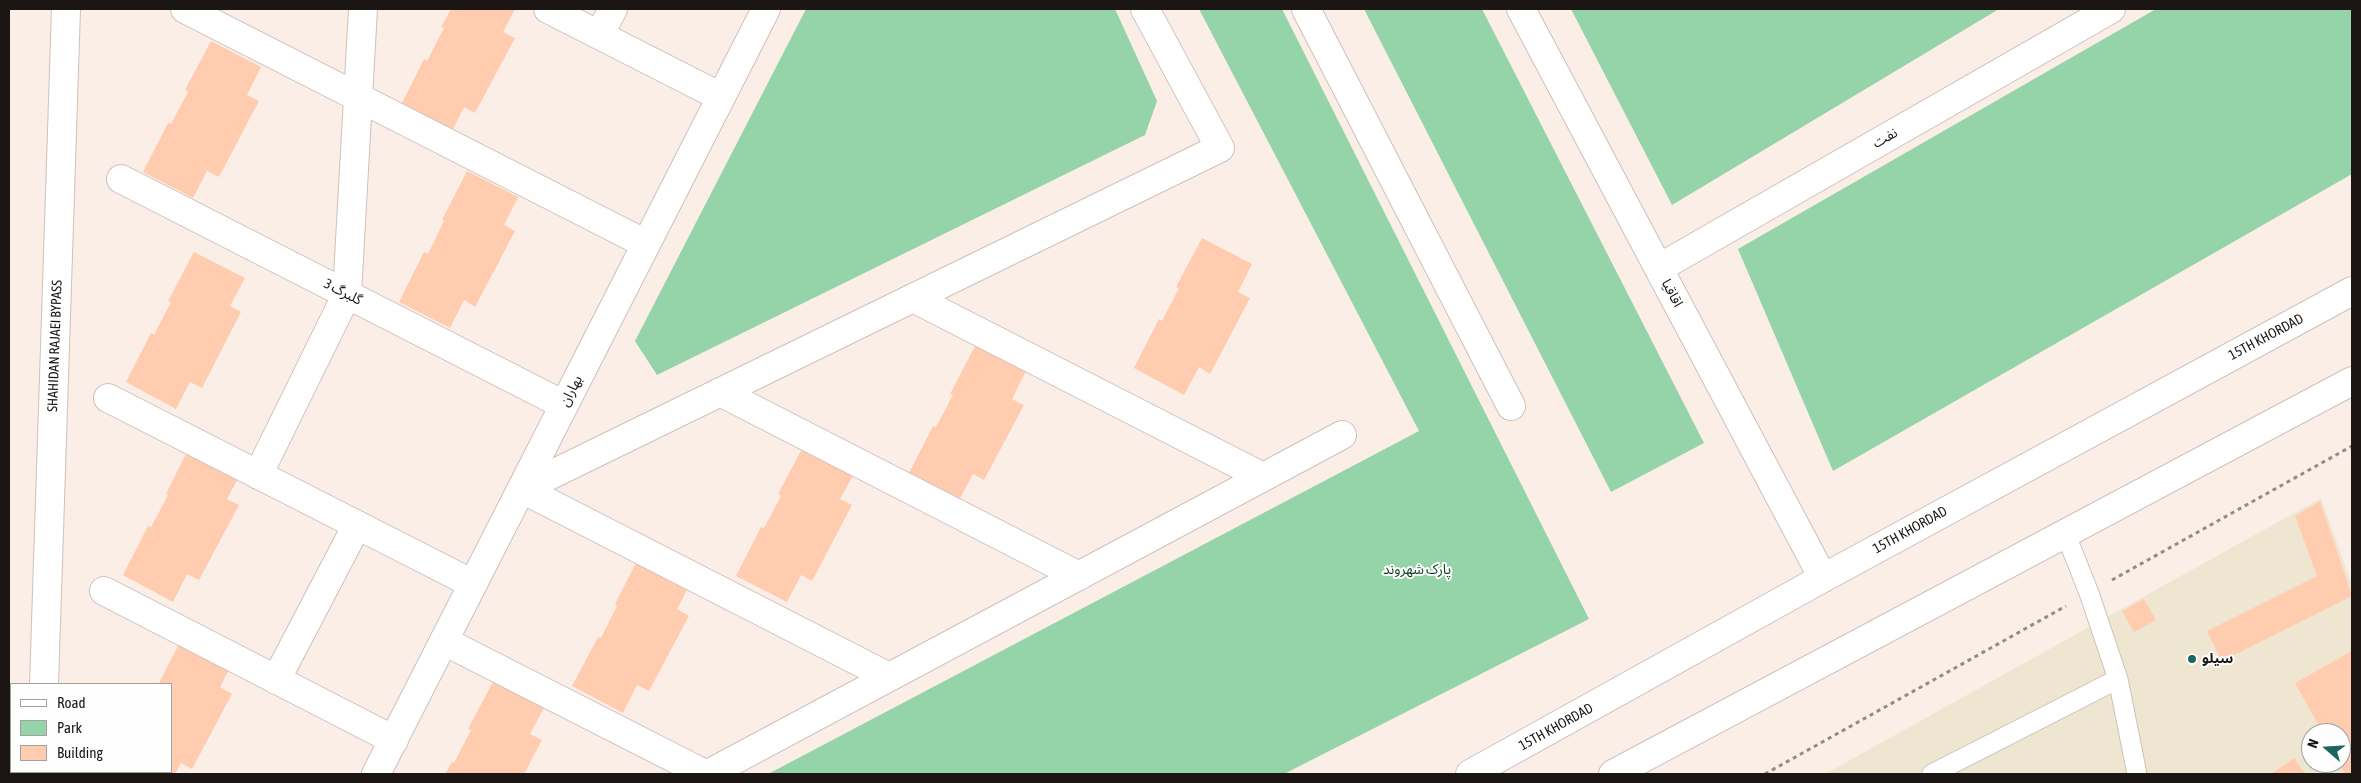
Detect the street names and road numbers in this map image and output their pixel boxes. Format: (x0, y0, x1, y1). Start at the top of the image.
street label: نفت (1870, 124, 1900, 152)
street label: گلبرگ 3 (321, 275, 365, 309)
street label: اقاقیا (1658, 276, 1686, 310)
street label: SHAHIDAN RAJAEI BYPASS (44, 280, 66, 412)
street label: 15TH KHORDAD (2226, 310, 2306, 364)
street label: بهاران (556, 373, 586, 409)
street label: 15TH KHORDAD (1870, 503, 1950, 557)
street label: 15TH KHORDAD (1516, 700, 1596, 754)

